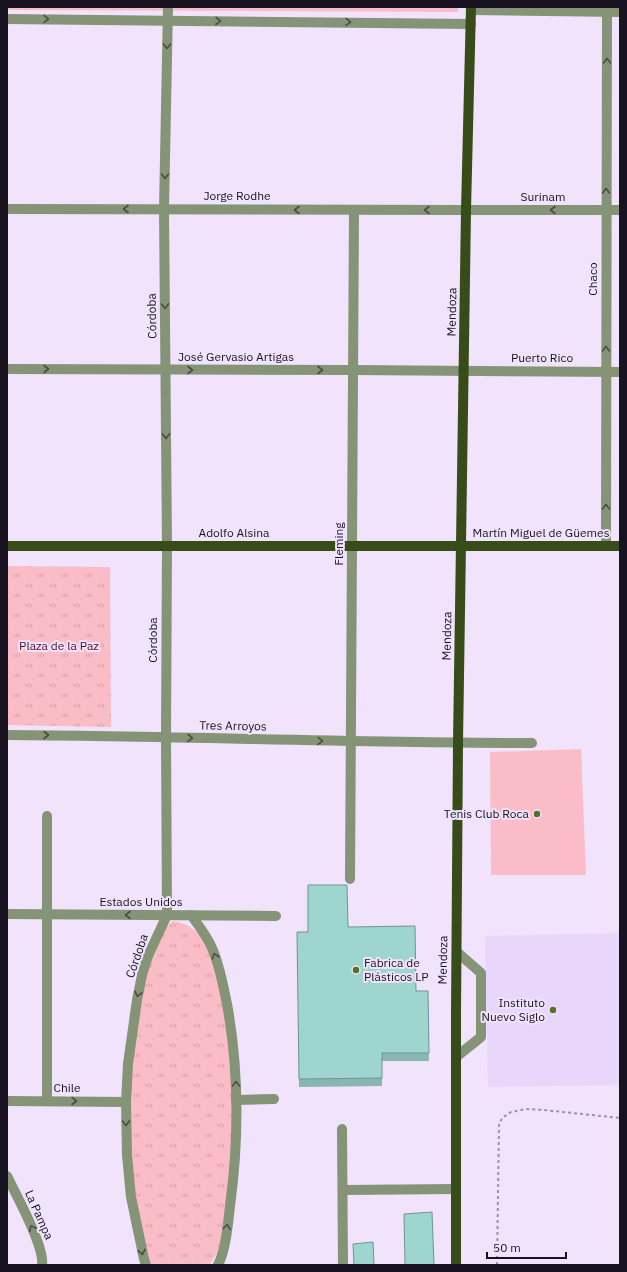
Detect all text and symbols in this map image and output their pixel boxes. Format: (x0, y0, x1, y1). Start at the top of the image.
one-way arrow (43, 15, 49, 23)
one-way arrow (215, 17, 221, 25)
one-way arrow (345, 18, 351, 27)
one-way arrow (163, 43, 171, 49)
one-way arrow (603, 58, 611, 64)
one-way arrow (160, 173, 169, 179)
street label: Jorge Rodhe (203, 188, 271, 203)
one-way arrow (602, 188, 610, 194)
street label: Surinam (521, 189, 565, 204)
one-way arrow (123, 205, 129, 213)
one-way arrow (294, 206, 300, 214)
one-way arrow (424, 206, 430, 214)
one-way arrow (550, 206, 556, 214)
street label: Chaco (585, 262, 600, 296)
street label: Mendoza (444, 287, 459, 336)
street label: Córdoba (144, 293, 159, 339)
one-way arrow (161, 303, 169, 309)
one-way arrow (602, 346, 610, 352)
street label: José Gervasio Artigas (178, 349, 294, 364)
street label: Puerto Rico (511, 350, 573, 365)
one-way arrow (43, 365, 49, 373)
one-way arrow (187, 366, 193, 374)
one-way arrow (317, 366, 323, 374)
one-way arrow (162, 433, 170, 439)
one-way arrow (602, 504, 610, 510)
street label: Fleming (331, 522, 346, 566)
street label: Adolfo Alsina (198, 525, 270, 540)
street label: Martín Miguel de Güemes (472, 525, 610, 540)
street label: Mendoza (439, 611, 454, 660)
street label: Córdoba (145, 617, 160, 663)
park label: Plaza de la Paz (19, 638, 99, 653)
street label: Tres Arroyos (199, 717, 267, 734)
one-way arrow (43, 731, 49, 739)
one-way arrow (187, 733, 193, 742)
one-way arrow (317, 737, 323, 745)
place label: Tenis Club Roca (444, 806, 530, 821)
marker: Tenis Club Roca (532, 809, 542, 819)
street label: Estados Unidos (99, 894, 183, 909)
one-way arrow (125, 911, 131, 919)
street label: Córdoba (122, 931, 151, 980)
street label: Mendoza (435, 935, 450, 984)
one-way arrow (211, 953, 220, 960)
place label: Fabrica de Plásticos LP (364, 955, 429, 984)
marker: Fabrica de Plásticos LP (351, 965, 361, 975)
one-way arrow (135, 991, 143, 997)
place label: Instituto Nuevo Siglo (482, 995, 545, 1024)
marker: Instituto Nuevo Siglo (548, 1005, 558, 1015)
street label: Chile (53, 1080, 81, 1095)
one-way arrow (231, 1081, 240, 1087)
one-way arrow (71, 1097, 77, 1105)
one-way arrow (122, 1120, 131, 1126)
street label: La Pampa (22, 1188, 57, 1242)
one-way arrow (222, 1224, 231, 1230)
one-way arrow (29, 1225, 37, 1232)
scale bar (487, 1234, 566, 1260)
text: 50 m (493, 1240, 521, 1255)
one-way arrow (138, 1248, 146, 1255)

